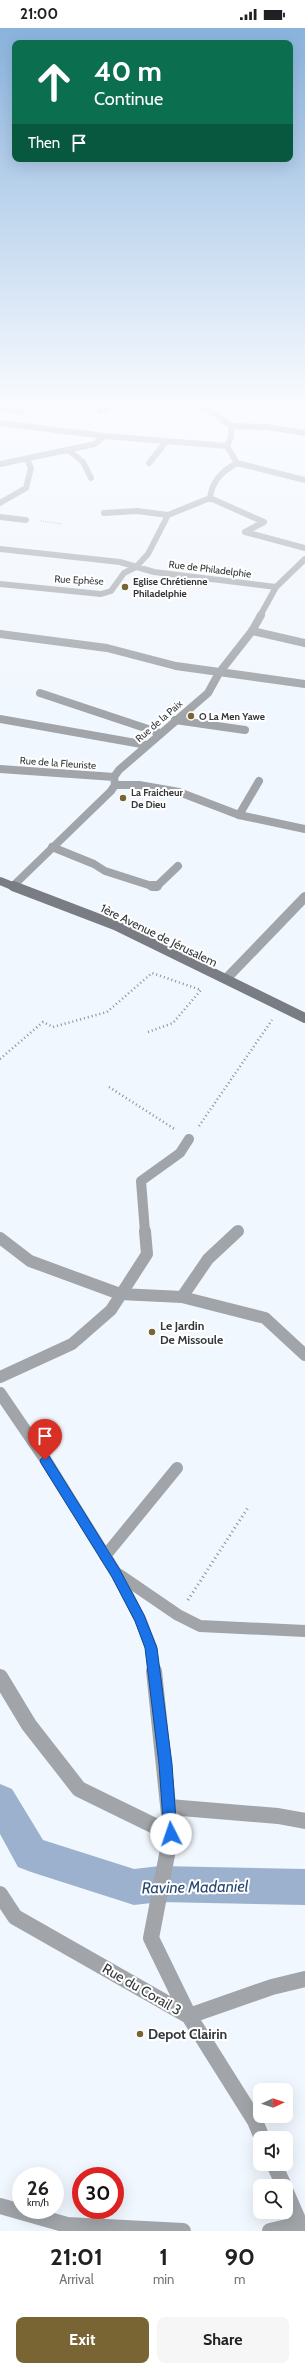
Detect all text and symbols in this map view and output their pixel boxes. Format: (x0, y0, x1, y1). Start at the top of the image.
text: 21:00 (20, 5, 58, 23)
text: 40 m (94, 54, 162, 88)
icon: ahead (28, 56, 80, 108)
text: Continue (94, 88, 163, 110)
icon: arrive (68, 132, 90, 154)
text: Then (28, 134, 60, 152)
street label: Rue de Philadelphie (168, 557, 252, 581)
street label: Rue Ephèse (54, 572, 104, 588)
place label: Eglise Chrétienne Philadelphie (133, 575, 207, 600)
marker: Eglise Chrétienne Philadelphie (120, 582, 130, 592)
street label: Rue de la Paix (133, 697, 185, 745)
place label: O La Men Yawe (199, 710, 265, 723)
marker: O La Men Yawe (186, 711, 196, 721)
street label: Rue de la Fleuriste (19, 754, 97, 772)
place label: La Fraicheur De Dieu (131, 786, 183, 811)
marker: La Fraicheur De Dieu (118, 793, 128, 803)
street label: 1ère Avenue de Jérusalem (98, 900, 220, 970)
place label: Le Jardin De Missoule (160, 1318, 223, 1347)
marker: Le Jardin De Missoule (147, 1327, 157, 1337)
pin (28, 1419, 62, 1460)
icon: arrive (34, 1425, 56, 1447)
position arrow (150, 1813, 192, 1855)
water label: Ravine Madaniel (141, 1877, 249, 1897)
street label: Rue du Corail 3 (99, 1959, 185, 2019)
place label: Depot Clairin (148, 2025, 227, 2043)
marker: Depot Clairin (135, 2029, 145, 2039)
north arrow (253, 2083, 293, 2123)
map controls (253, 2083, 293, 2219)
button: sound (253, 2131, 293, 2171)
speed limit sign: 30 (72, 2167, 124, 2219)
text: 26 (27, 2176, 49, 2200)
button: search (253, 2179, 293, 2219)
text: km/h (27, 2196, 49, 2209)
text: 21:01 (50, 2242, 103, 2271)
text: 1 (159, 2242, 168, 2271)
text: 90 (224, 2242, 255, 2271)
text: Arrival (59, 2271, 94, 2287)
text: min (153, 2271, 174, 2287)
text: m (234, 2271, 245, 2287)
button: Exit (16, 2317, 149, 2363)
button: Share (157, 2317, 289, 2363)

